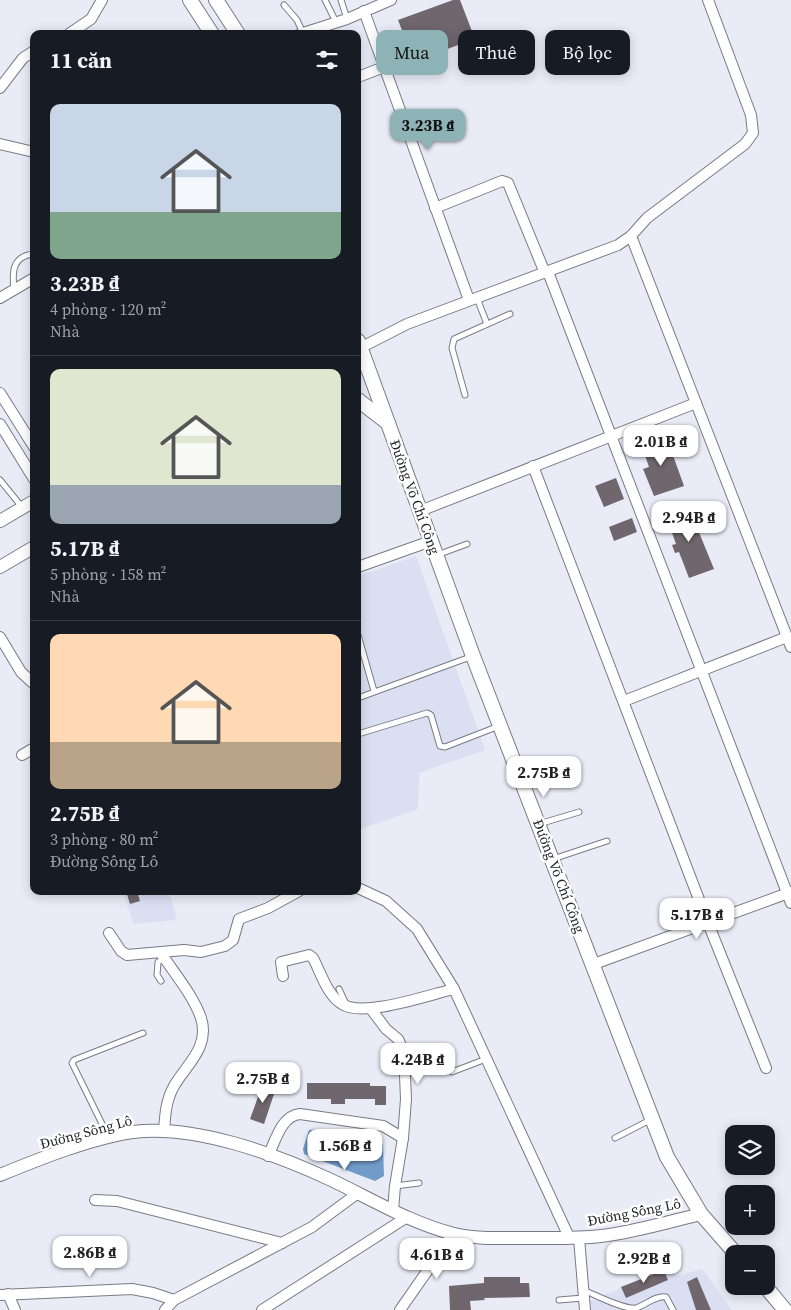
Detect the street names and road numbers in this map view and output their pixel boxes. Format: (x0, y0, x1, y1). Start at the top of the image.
street label: Đường Võ Chí Công (385, 437, 445, 557)
street label: Đường Võ Chí Công (528, 816, 590, 936)
street label: Đường Sông Lô (38, 1110, 135, 1154)
street label: Đường Sông Lô (586, 1193, 683, 1231)

